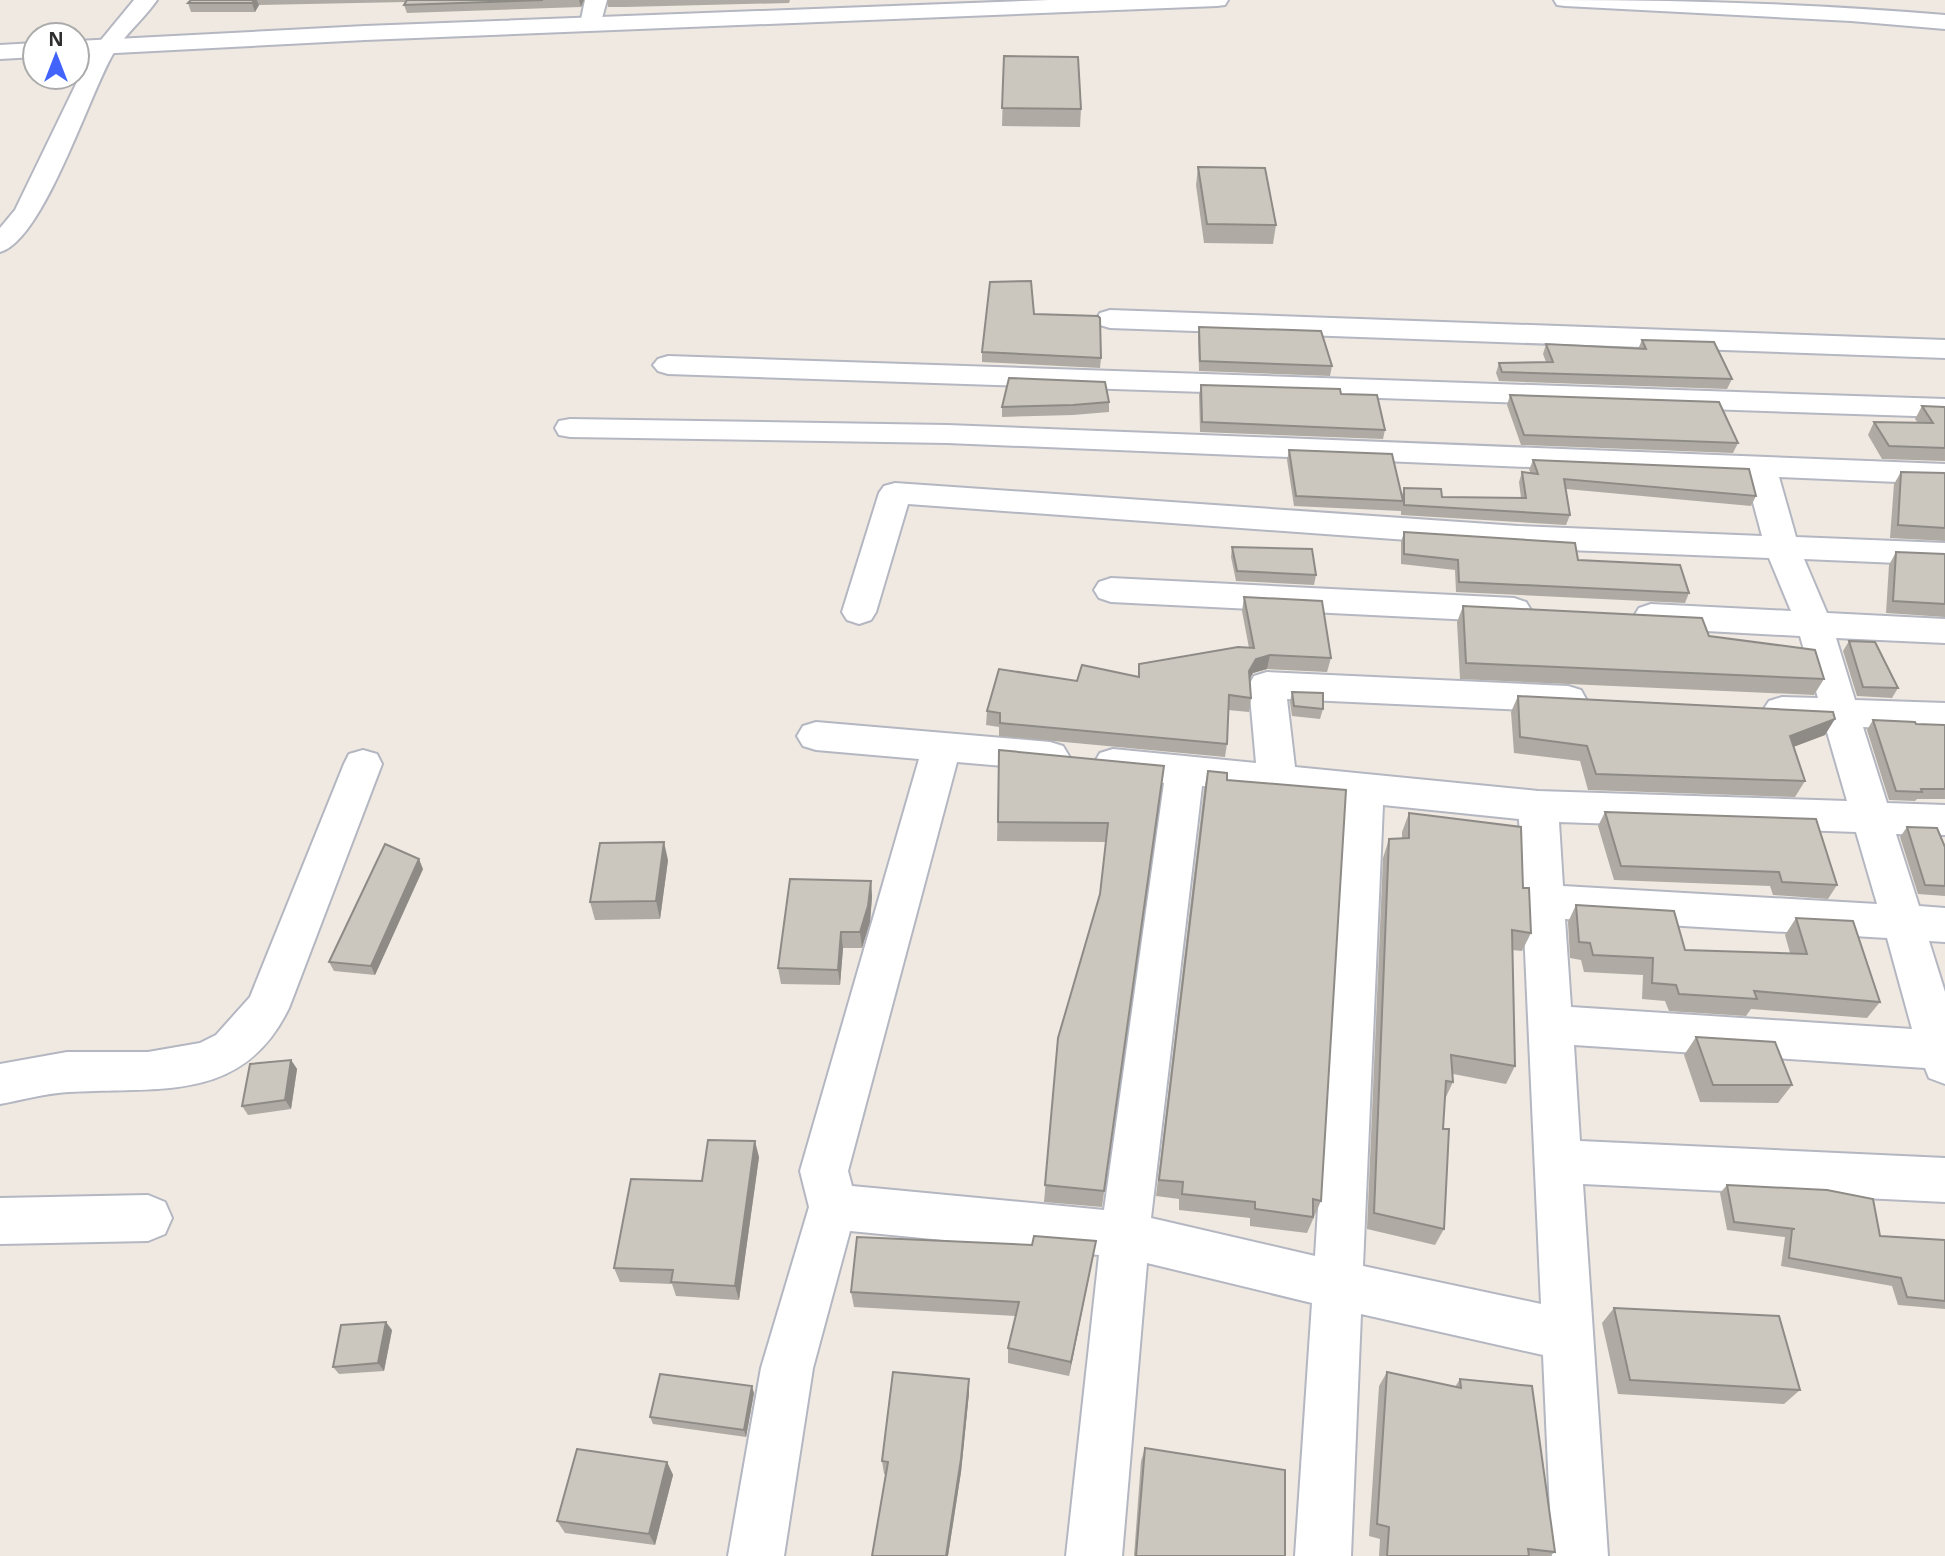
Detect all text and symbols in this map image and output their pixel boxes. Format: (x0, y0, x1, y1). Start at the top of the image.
north arrow (21, 21, 91, 91)
text: N (48, 26, 64, 52)

